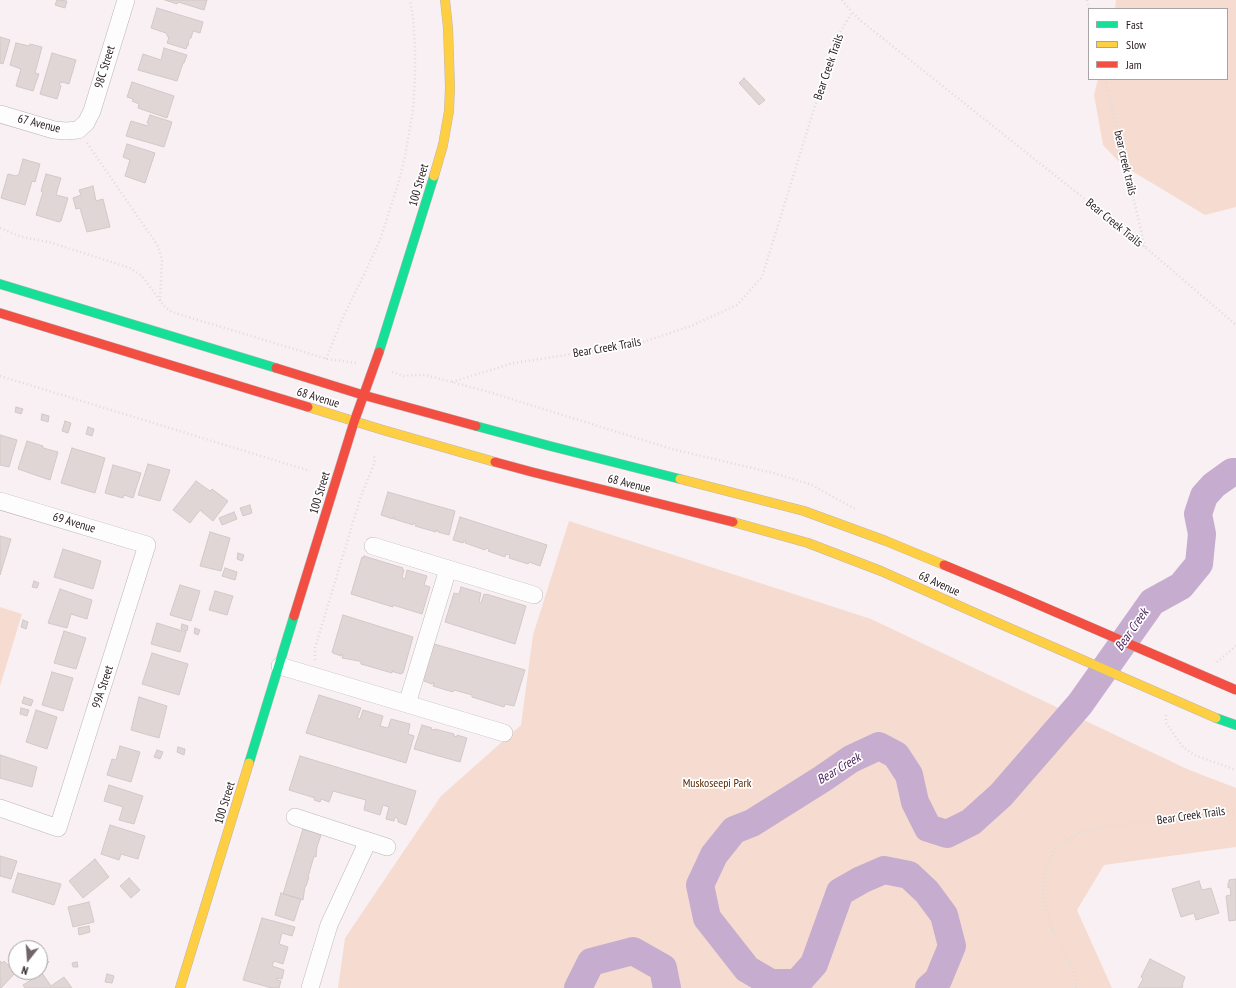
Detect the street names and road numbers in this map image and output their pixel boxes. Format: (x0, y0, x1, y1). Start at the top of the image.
street label: Bear Creek Trails (811, 32, 847, 102)
street label: 98C Street (92, 44, 118, 90)
street label: 67 Avenue (16, 112, 62, 136)
street label: bear creek trails (1111, 129, 1139, 197)
street label: 100 Street (406, 162, 432, 208)
street label: Bear Creek Trails (1083, 196, 1145, 250)
street label: Bear Creek Trails (572, 335, 642, 361)
street label: 68 Avenue (295, 385, 341, 411)
street label: 100 Street (307, 470, 333, 516)
street label: 68 Avenue (606, 472, 652, 496)
street label: 69 Avenue (51, 510, 97, 536)
street label: 68 Avenue (916, 569, 962, 599)
street label: 99A Street (89, 664, 117, 710)
street label: 100 Street (212, 780, 238, 826)
street label: Bear Creek Trails (1156, 804, 1226, 828)

